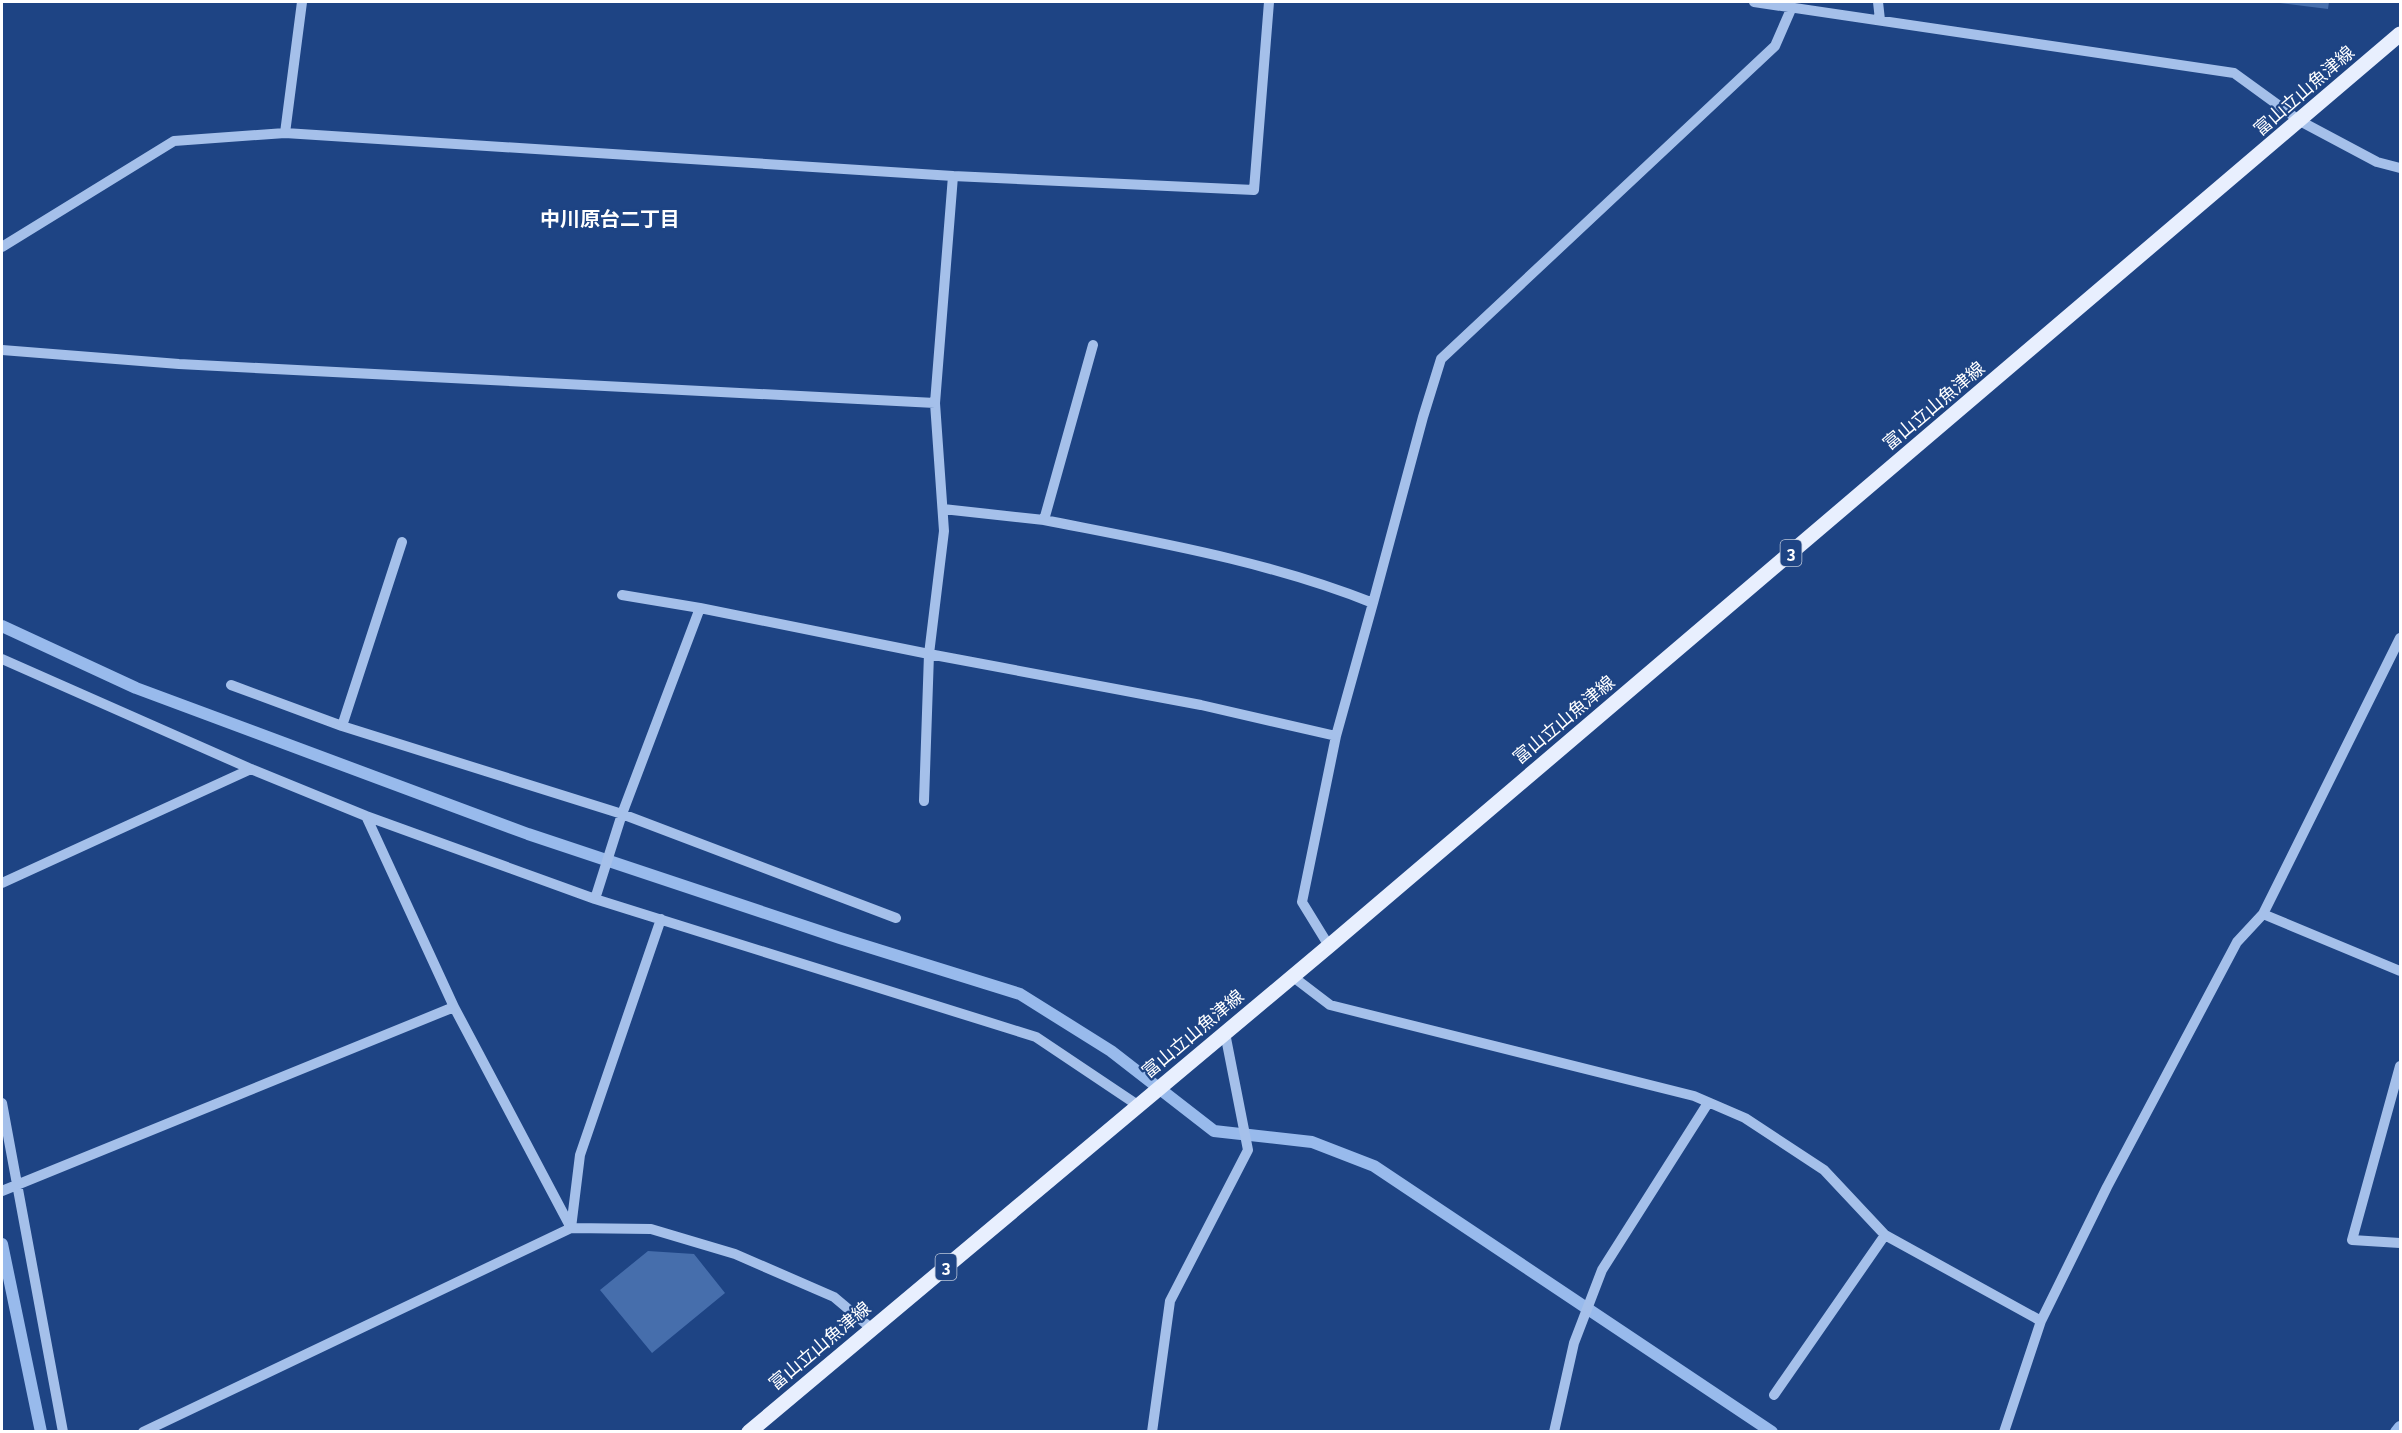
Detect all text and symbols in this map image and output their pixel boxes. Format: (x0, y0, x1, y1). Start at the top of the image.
street label: 富山立山魚津線 (2249, 41, 2358, 140)
district label: 中川原台二丁目 (540, 207, 680, 231)
street label: 富山立山魚津線 (1879, 357, 1989, 454)
road number: 3 (1780, 540, 1802, 566)
street label: 富山立山魚津線 (1509, 671, 1619, 768)
street label: 富山立山魚津線 (1138, 985, 1248, 1082)
road number: 3 (936, 1254, 956, 1280)
street label: 富山立山魚津線 (765, 1297, 875, 1394)

